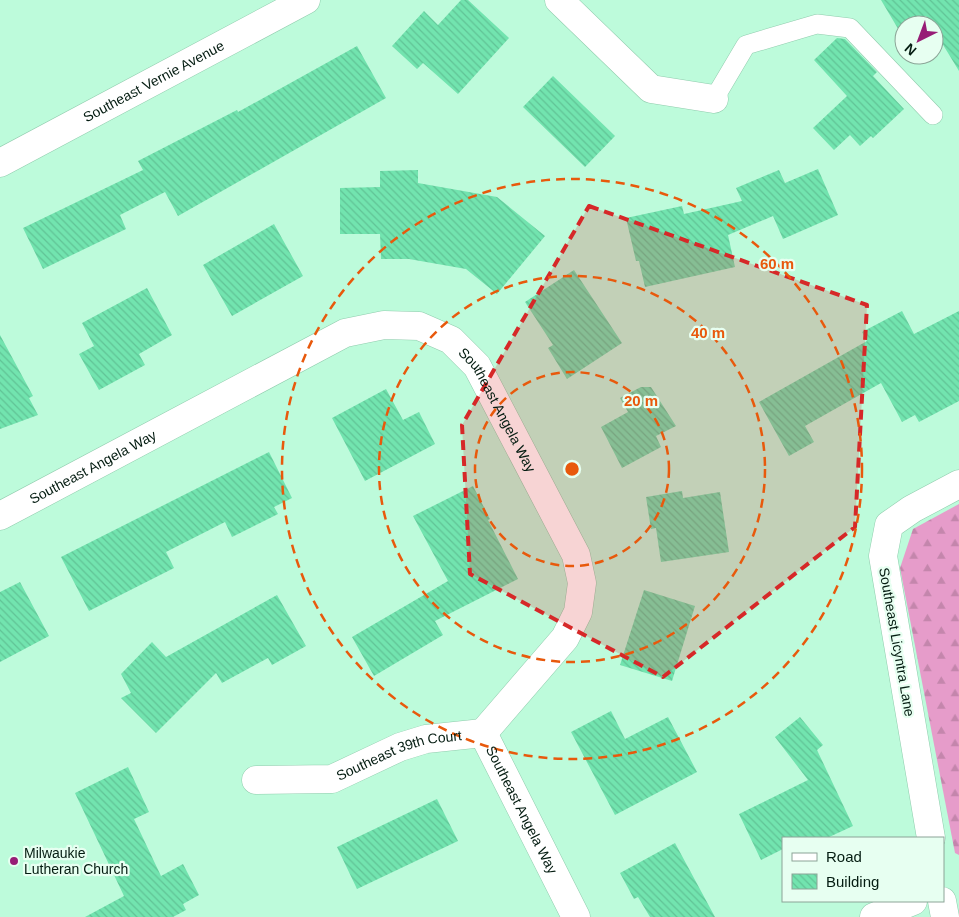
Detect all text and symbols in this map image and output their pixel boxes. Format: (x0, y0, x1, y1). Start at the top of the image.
north arrow (894, 15, 944, 65)
street label: Southeast Vernie Avenue (80, 37, 227, 125)
text: N (901, 40, 919, 59)
text: 60 m (760, 255, 794, 272)
text: 40 m (691, 324, 725, 341)
street label: Southeast Angela Way (455, 344, 539, 475)
text: 20 m (624, 392, 658, 409)
street label: Southeast Angela Way (27, 427, 159, 507)
centre of rings (563, 460, 581, 478)
street label: Southeast Licyntra Lane (876, 566, 918, 718)
street label: Southeast 39th Court (334, 727, 463, 784)
street label: Southeast Angela Way (483, 743, 561, 876)
legend (782, 837, 944, 902)
place label: Milwaukie Lutheran Church (24, 845, 128, 877)
text: Road (826, 848, 862, 865)
marker: Milwaukie Lutheran Church (8, 855, 20, 867)
text: Building (826, 873, 879, 890)

